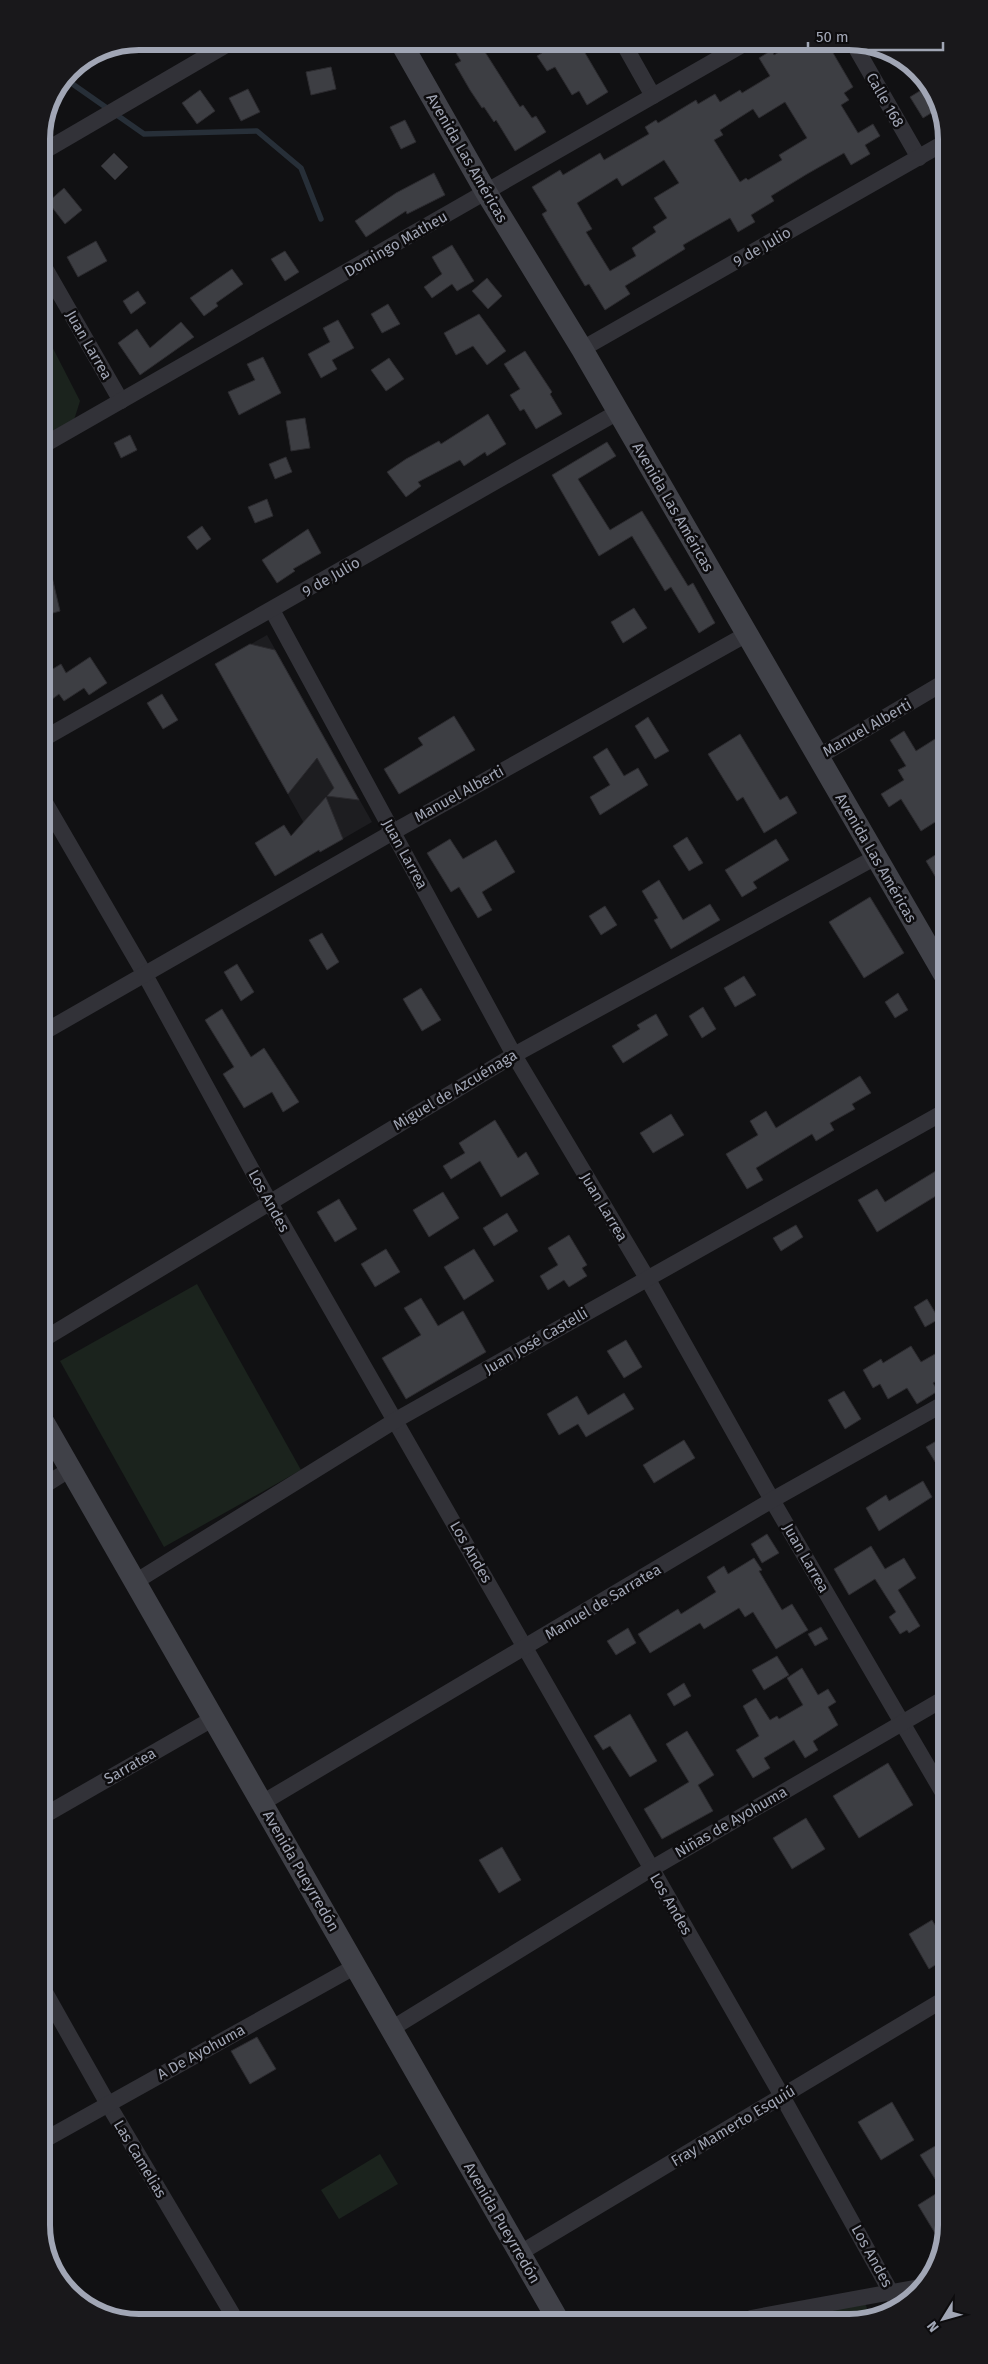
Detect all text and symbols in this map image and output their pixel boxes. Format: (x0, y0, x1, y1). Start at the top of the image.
scale bar (808, 20, 943, 52)
text: 50 m (816, 28, 849, 46)
street label: Calle 168 (862, 70, 908, 130)
street label: Avenida Las Américas (423, 90, 511, 226)
street label: Domingo Matheu (341, 207, 451, 281)
street label: 9 de Julio (730, 223, 794, 271)
street label: Juan Larrea (62, 307, 116, 383)
street label: Avenida Las Américas (629, 439, 717, 575)
street label: 9 de Julio (299, 553, 363, 601)
street label: Manuel Alberti (819, 695, 915, 761)
street label: Manuel Alberti (411, 762, 507, 826)
street label: Avenida Las Américas (832, 790, 920, 926)
street label: Juan Larrea (378, 816, 432, 892)
street label: Miguel de Azcuénaga (390, 1046, 520, 1134)
street label: Los Andes (245, 1167, 293, 1235)
street label: Juan Larrea (576, 1169, 632, 1245)
street label: Juan José Castelli (481, 1304, 591, 1378)
street label: Los Andes (446, 1518, 496, 1586)
street label: Juan Larrea (779, 1520, 833, 1596)
street label: Manuel de Sarratea (542, 1560, 664, 1644)
street label: Sarratea (101, 1744, 159, 1788)
street label: Niñas de Ayohuma (672, 1783, 790, 1861)
street label: Avenida Pueyrredón (259, 1807, 343, 1935)
street label: Los Andes (646, 1870, 696, 1938)
street label: A De Ayohuma (154, 2020, 248, 2084)
street label: Fray Mamerto Esquiú (668, 2082, 798, 2170)
street label: Las Camelias (110, 2117, 170, 2201)
street label: Avenida Pueyrredón (460, 2159, 544, 2287)
street label: Los Andes (848, 2222, 896, 2290)
north arrow (918, 2294, 968, 2344)
text: N (923, 2318, 943, 2335)

